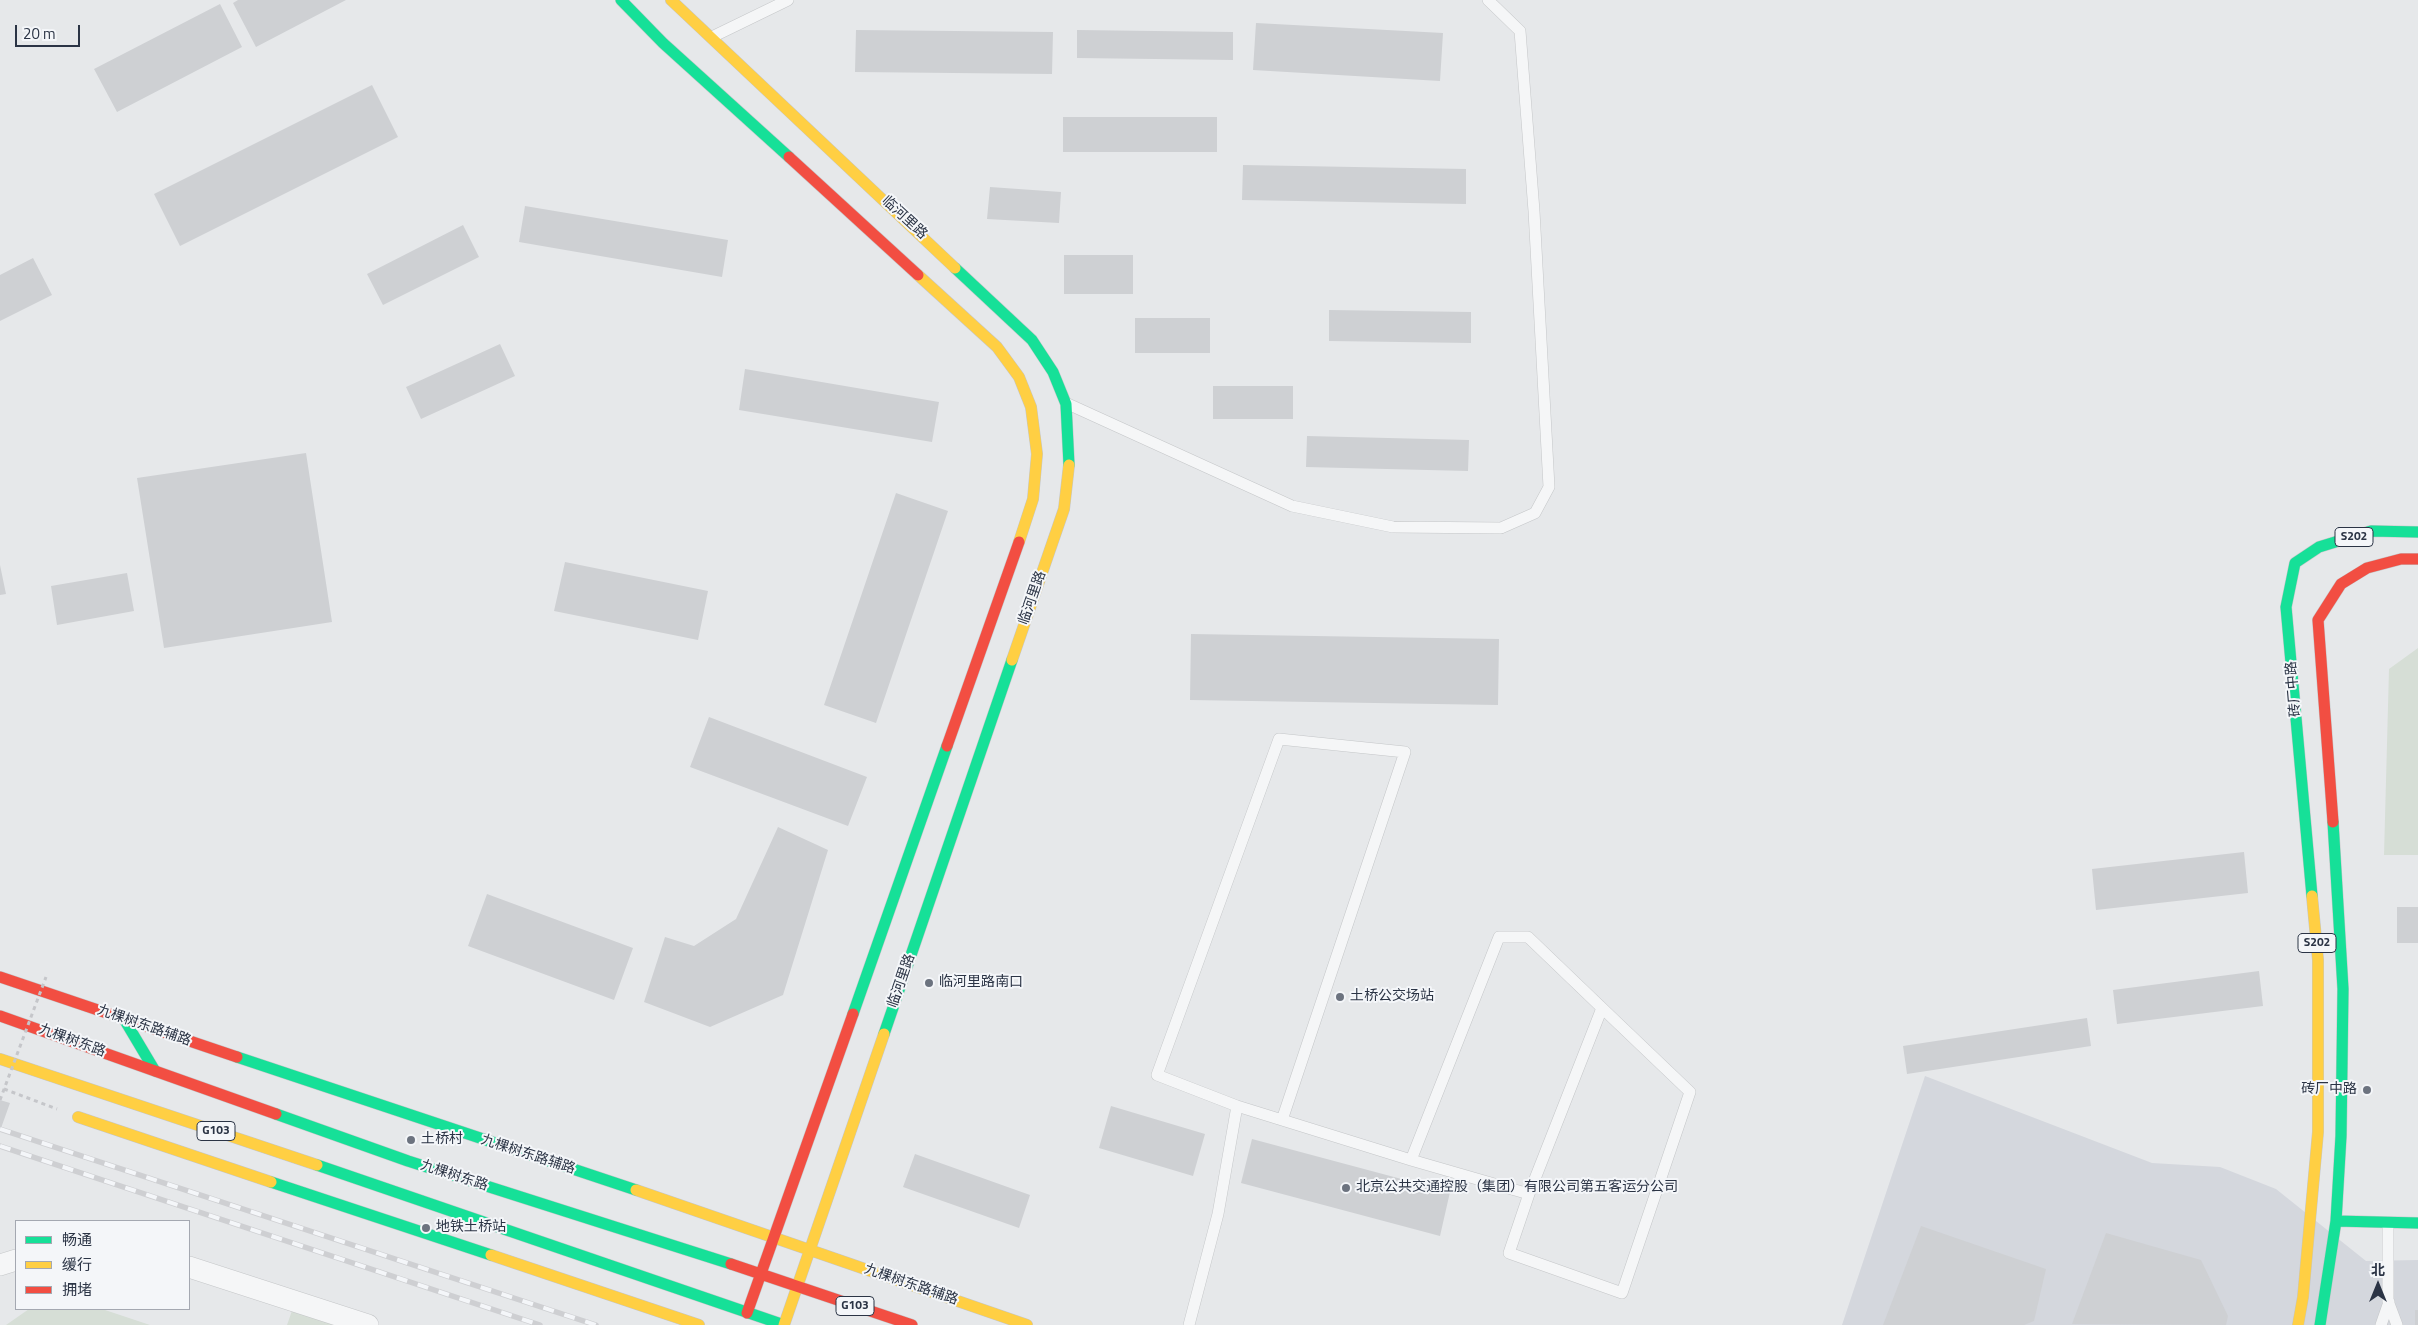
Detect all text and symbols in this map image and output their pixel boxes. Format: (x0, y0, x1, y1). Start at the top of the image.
scale bar (18, 15, 82, 47)
text: 20 m (23, 22, 56, 45)
street label: 临河里路 (878, 193, 930, 243)
road number: S202 (2335, 528, 2373, 546)
street label: 临河里路 (1016, 569, 1050, 627)
street label: 砖厂中路 (2283, 660, 2305, 718)
road number: S202 (2298, 934, 2336, 952)
street label: 临河里路 (885, 952, 919, 1010)
place label: 临河里路南口 (939, 975, 1023, 991)
marker: 临河里路南口 (923, 977, 935, 989)
place label: 土桥公交场站 (1350, 989, 1434, 1005)
marker: 土桥公交场站 (1334, 991, 1346, 1003)
street label: 九棵树东路辅路 (95, 1002, 193, 1050)
street label: 九棵树东路 (36, 1021, 108, 1061)
place label: 砖厂中路 (2301, 1082, 2357, 1098)
marker: 砖厂中路 (2361, 1084, 2373, 1096)
road number: G103 (197, 1122, 235, 1140)
place label: 土桥村 (421, 1132, 463, 1148)
street label: 九棵树东路辅路 (479, 1132, 577, 1178)
marker: 土桥村 (405, 1134, 417, 1146)
street label: 九棵树东路 (418, 1157, 490, 1195)
place label: 北京公共交通控股（集团）有限公司第五客运分公司 (1356, 1180, 1678, 1196)
marker: 北京公共交通控股（集团）有限公司第五客运分公司 (1340, 1182, 1352, 1194)
legend (15, 1220, 190, 1310)
place label: 地铁土桥站 (436, 1220, 506, 1236)
marker: 地铁土桥站 (420, 1222, 432, 1234)
text: 畅通 (62, 1228, 92, 1251)
text: 缓行 (62, 1253, 92, 1276)
text: 北 (2371, 1259, 2385, 1280)
north arrow (2353, 1260, 2403, 1310)
street label: 九棵树东路辅路 (862, 1261, 960, 1309)
text: 拥堵 (62, 1278, 92, 1301)
road number: G103 (836, 1296, 874, 1315)

